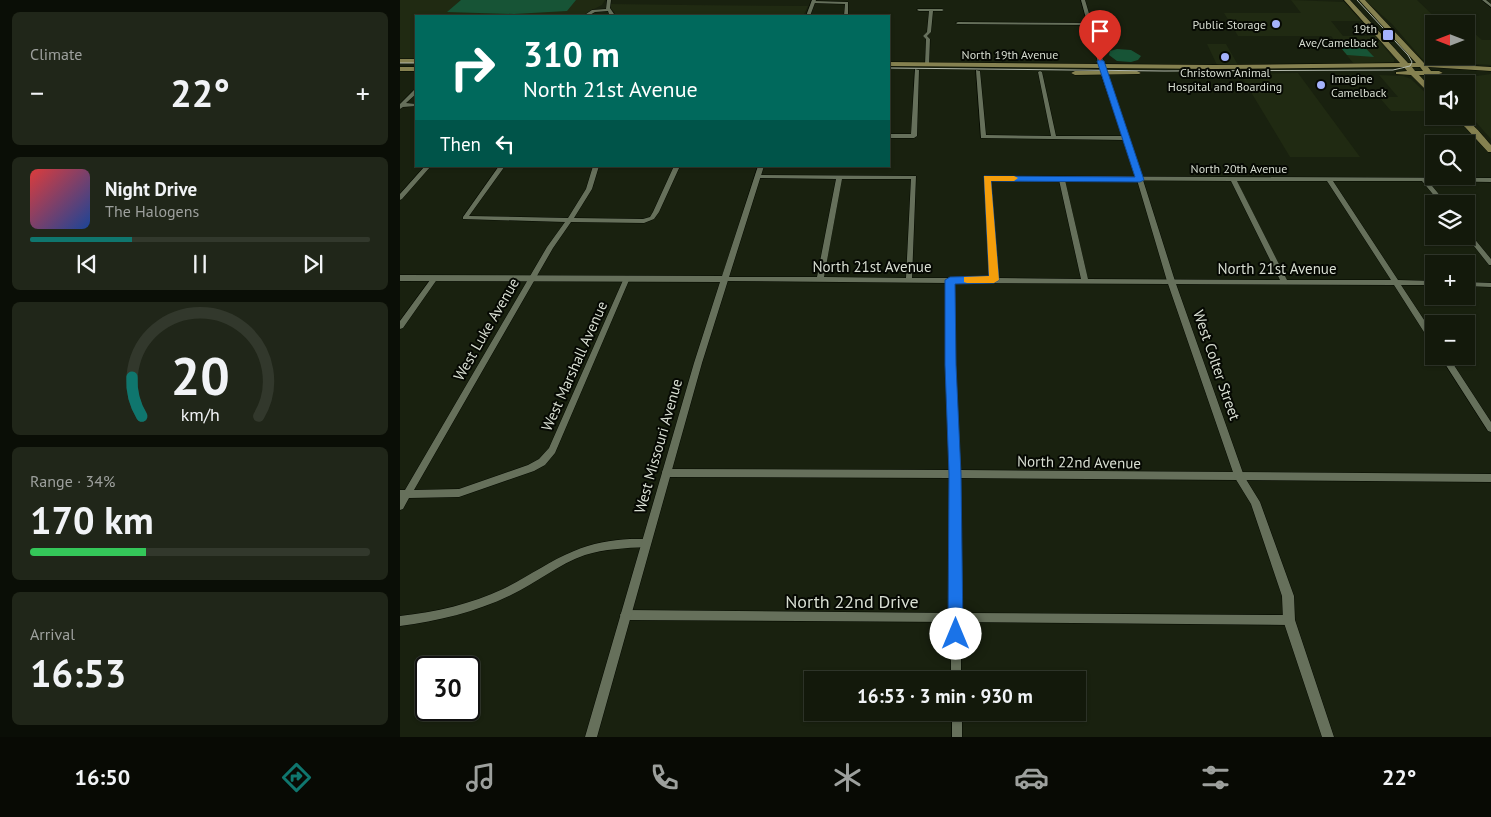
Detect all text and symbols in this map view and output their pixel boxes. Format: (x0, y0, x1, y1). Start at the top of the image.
pin (1079, 10, 1121, 61)
north arrow (1425, 15, 1475, 65)
map controls (1425, 15, 1475, 365)
icon: arrive (1086, 17, 1114, 45)
place label: Public Storage (1192, 17, 1266, 32)
marker: Public Storage (1270, 18, 1282, 30)
place label: 19th Ave/Camelback (1299, 21, 1377, 50)
marker: 19th Ave/Camelback (1381, 28, 1395, 42)
text: 310 m (523, 31, 620, 77)
icon: right (440, 35, 505, 100)
text: Climate (30, 44, 82, 64)
street label: North 19th Avenue (962, 47, 1058, 62)
marker: Christown Animal Hospital and Boarding (1219, 51, 1231, 63)
place label: Christown Animal Hospital and Boarding (1168, 65, 1282, 94)
text: 22° (170, 68, 230, 117)
place label: Imagine Camelback (1331, 71, 1387, 100)
text: − (30, 74, 44, 111)
text: + (356, 74, 370, 111)
text: North 21st Avenue (523, 75, 698, 103)
button: sound (1425, 75, 1475, 125)
marker: Imagine Camelback (1315, 79, 1327, 91)
icon: left (491, 130, 519, 158)
text: Then (440, 132, 481, 156)
button: search (1425, 135, 1475, 185)
street label: North 20th Avenue (1191, 161, 1287, 176)
text: Night Drive (105, 177, 197, 201)
button: layers (1425, 195, 1475, 245)
text: The Halogens (105, 201, 199, 221)
icon: previous (73, 250, 101, 278)
icon: pause (186, 250, 214, 278)
icon: next (299, 250, 327, 278)
button: + (1425, 255, 1475, 305)
street label: North 21st Avenue (812, 257, 932, 276)
street label: North 21st Avenue (1217, 259, 1337, 278)
street label: West Luke Avenue (449, 274, 523, 384)
street label: West Marshall Avenue (537, 298, 611, 434)
street label: West Colter Street (1189, 307, 1245, 423)
button: − (1425, 315, 1475, 365)
text: 20 (171, 342, 229, 409)
street label: West Missouri Avenue (630, 377, 686, 515)
text: km/h (180, 403, 220, 426)
street label: North 22nd Avenue (1017, 451, 1141, 473)
text: Range · 34% (30, 471, 115, 491)
text: 170 km (30, 495, 154, 544)
street label: North 22nd Drive (785, 590, 919, 613)
position arrow (929, 607, 981, 659)
text: Arrival (30, 624, 75, 644)
text: 16:53 (30, 648, 126, 697)
speed limit sign: 30 (415, 656, 480, 721)
text: 16:53 · 3 min · 930 m (857, 684, 1033, 708)
icon: directions (279, 760, 314, 795)
icon: music (463, 760, 498, 795)
icon: phone (647, 760, 682, 795)
icon: climate (830, 760, 865, 795)
icon: car (1014, 760, 1049, 795)
icon: filters (1198, 760, 1233, 795)
text: 16:50 (74, 763, 130, 791)
text: 22° (1382, 763, 1416, 791)

